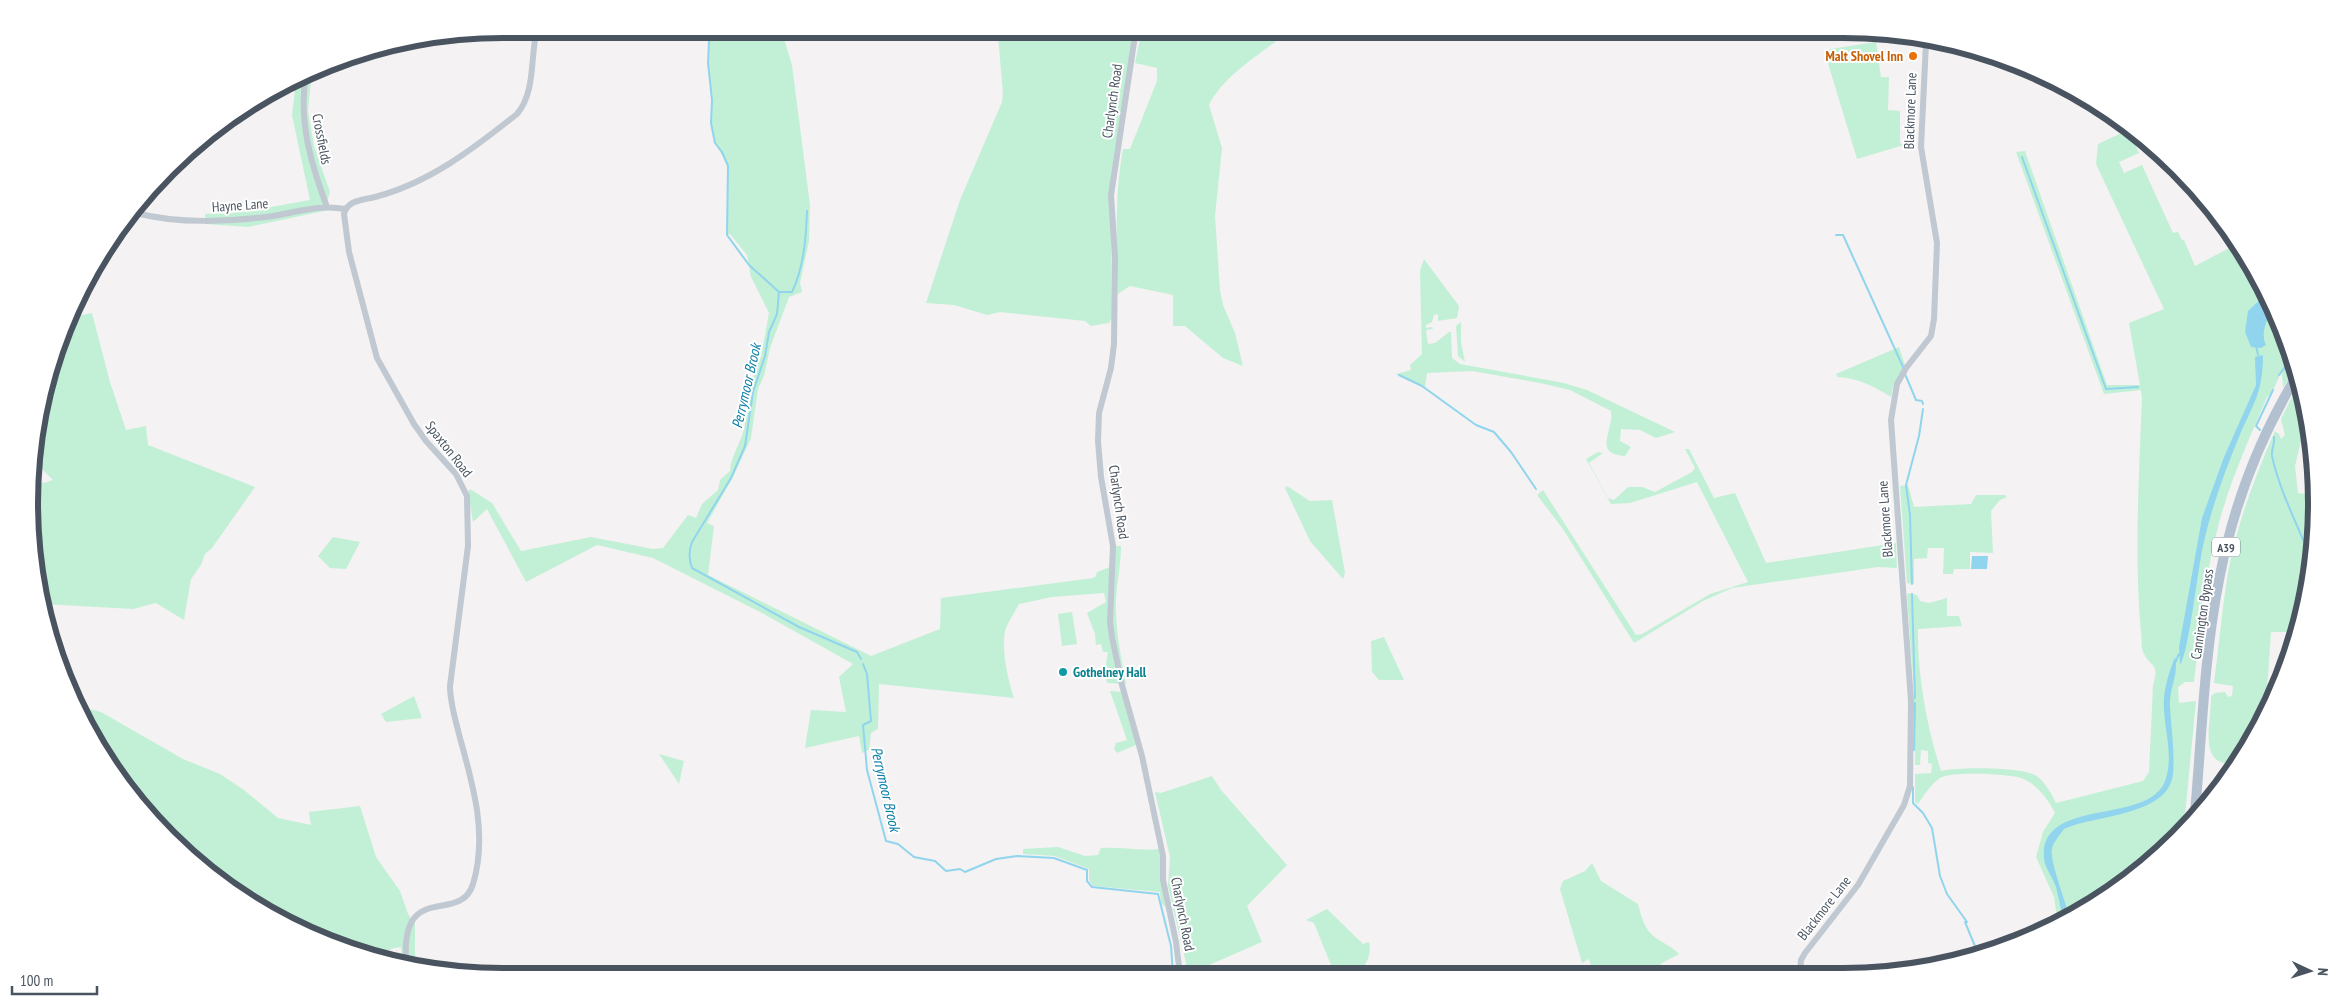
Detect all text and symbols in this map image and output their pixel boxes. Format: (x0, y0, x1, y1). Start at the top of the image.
place label: Malt Shovel Inn (1825, 47, 1903, 65)
marker: Malt Shovel Inn (1907, 50, 1919, 62)
street label: Charlynch Road (1098, 63, 1126, 139)
street label: Blackmore Lane (1900, 72, 1920, 150)
street label: Crossfields (308, 112, 336, 166)
street label: Hayne Lane (211, 194, 269, 216)
water label: Perrymoor Brook (727, 340, 765, 430)
street label: Spaxton Road (422, 417, 476, 481)
street label: Charlynch Road (1105, 464, 1133, 540)
street label: Blackmore Lane (1873, 480, 1897, 558)
road number: A39 (2212, 538, 2240, 556)
street label: Cannington Bypass (2187, 567, 2217, 660)
place label: Gothelney Hall (1073, 663, 1147, 681)
marker: Gothelney Hall (1057, 666, 1069, 678)
water label: Perrymoor Brook (867, 745, 905, 835)
street label: Blackmore Lane (1793, 872, 1855, 944)
street label: Charlynch Road (1167, 876, 1199, 952)
north arrow (2285, 946, 2335, 996)
scale bar (12, 964, 98, 996)
text: N (2314, 968, 2332, 976)
text: 100 m (20, 971, 53, 990)

